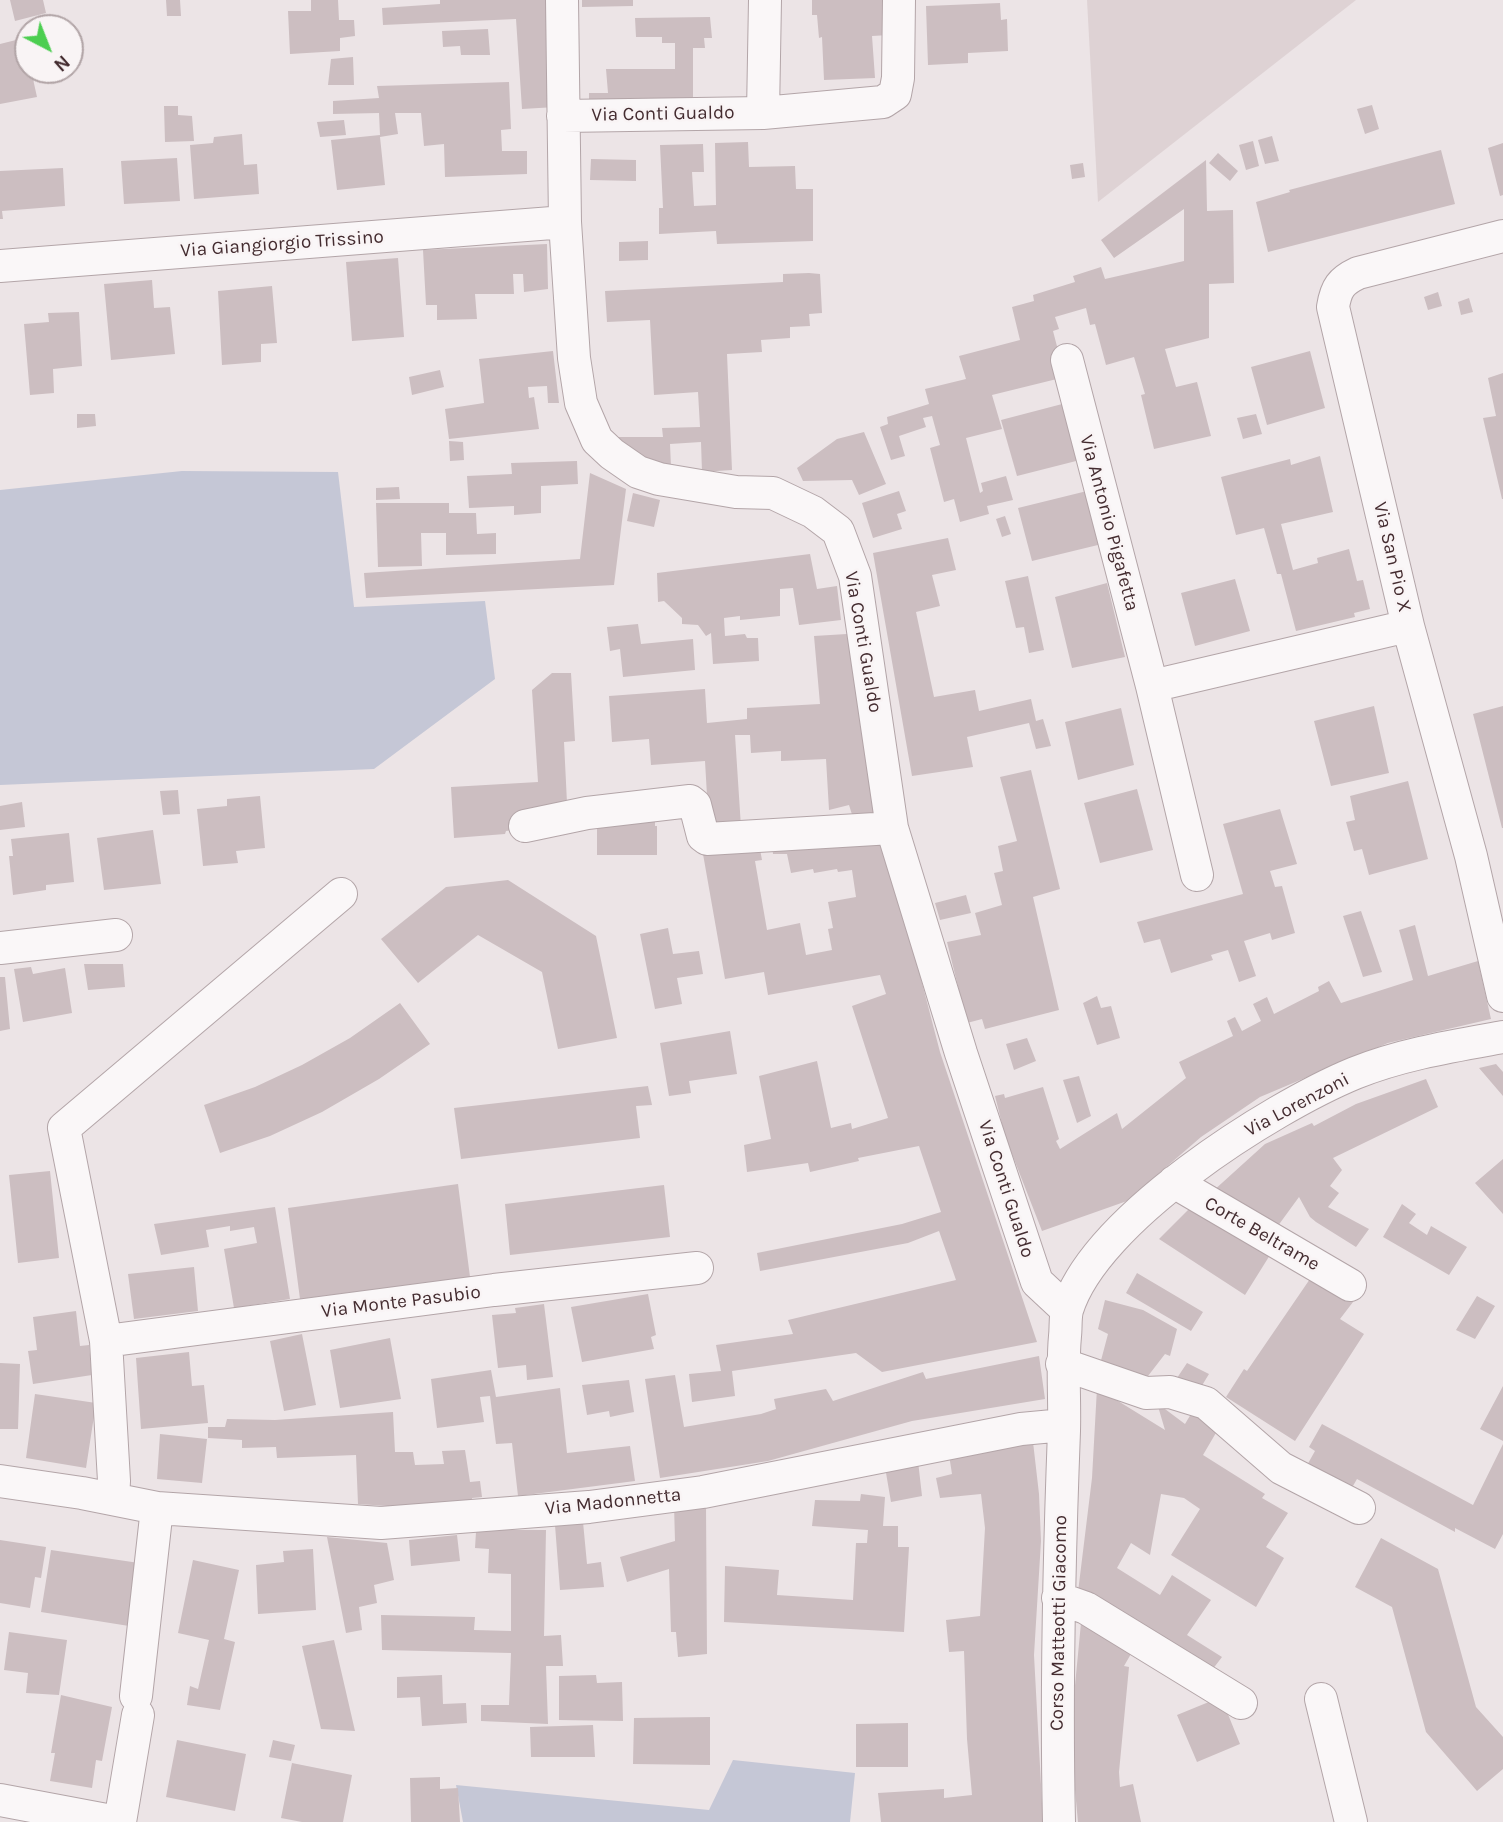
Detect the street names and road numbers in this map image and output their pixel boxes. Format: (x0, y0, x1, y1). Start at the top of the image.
street label: Via Conti Gualdo (591, 101, 735, 127)
street label: Via Giangiorgio Trissino (180, 226, 384, 262)
street label: Via Antonio Pigafetta (1074, 432, 1144, 614)
street label: Via San Pio X (1368, 500, 1416, 614)
street label: Via Conti Gualdo (839, 569, 887, 715)
street label: Via Lorenzoni (1241, 1068, 1353, 1142)
street label: Via Conti Gualdo (973, 1117, 1039, 1261)
street label: Corte Beltrame (1200, 1192, 1324, 1276)
street label: Via Monte Pasubio (320, 1281, 482, 1323)
street label: Via Madonnetta (544, 1484, 682, 1520)
street label: Corso Matteotti Giacomo (1046, 1515, 1072, 1731)

